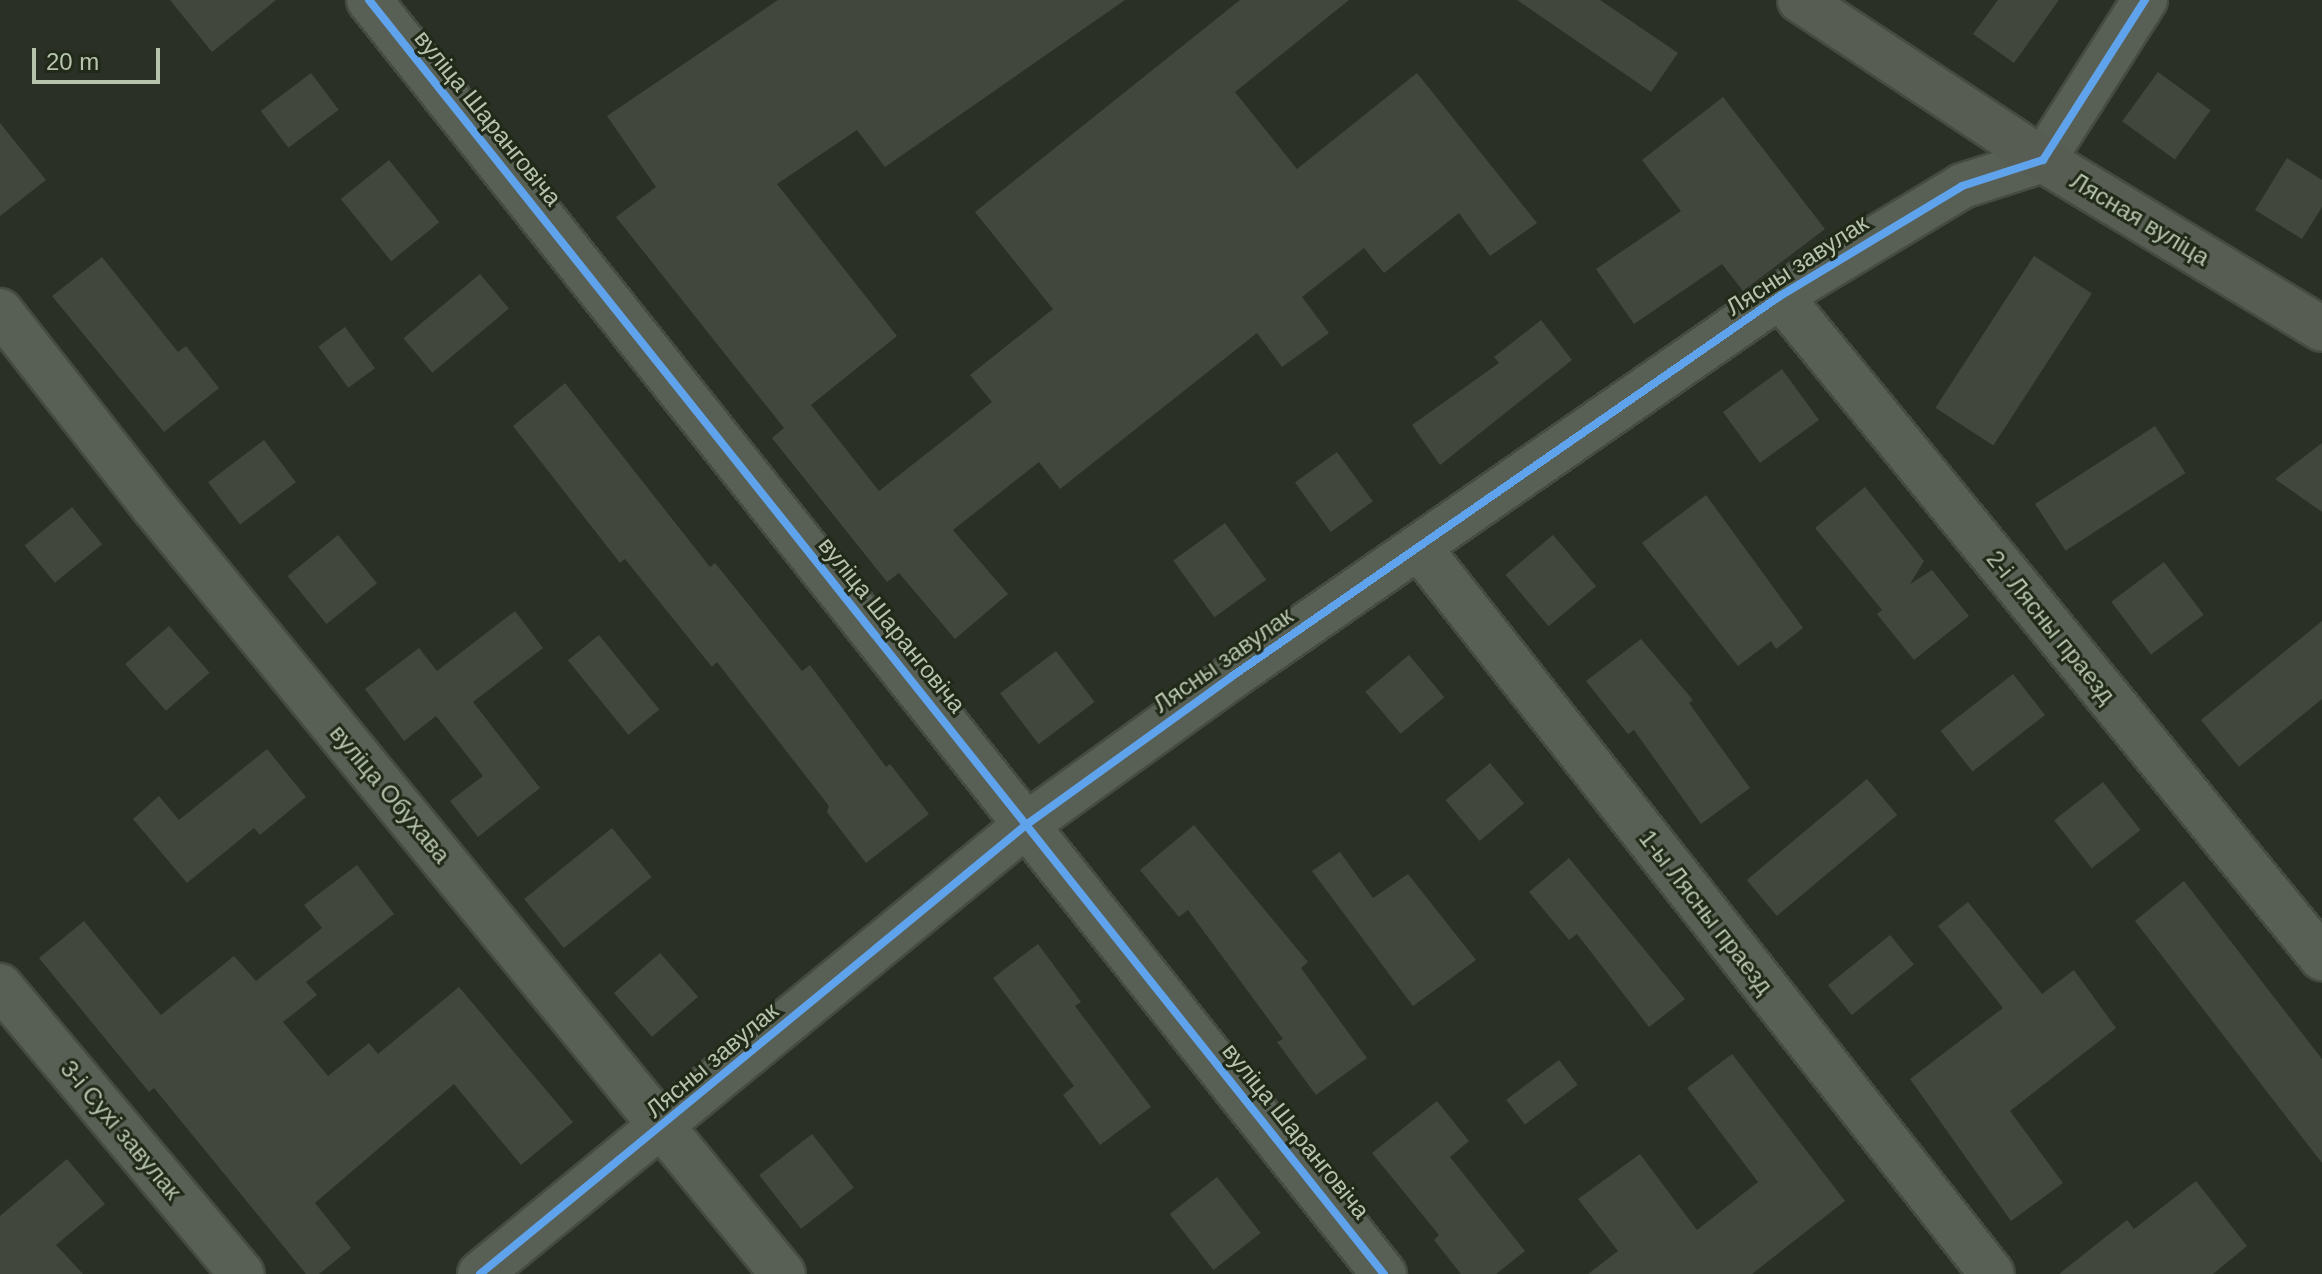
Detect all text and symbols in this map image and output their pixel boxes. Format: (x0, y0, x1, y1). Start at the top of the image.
street label: вуліца Шаранговіча (408, 24, 568, 212)
scale bar (36, 32, 164, 82)
text: 20 m (46, 48, 99, 75)
street label: Лясная вуліца (2065, 166, 2215, 272)
street label: Лясны завулак (1720, 208, 1874, 322)
street label: вуліца Шаранговіча (812, 531, 972, 719)
street label: 2-і Лясны праезд (1981, 545, 2121, 709)
street label: Лясны завулак (1148, 601, 1298, 719)
street label: вуліца Обухава (324, 719, 456, 869)
street label: 1-ы Лясны праезд (1633, 824, 1779, 1000)
street label: Лясны завулак (640, 996, 784, 1124)
street label: вуліца Шаранговіча (1216, 1037, 1376, 1225)
street label: 3-і Сухі завулак (55, 1055, 187, 1205)

